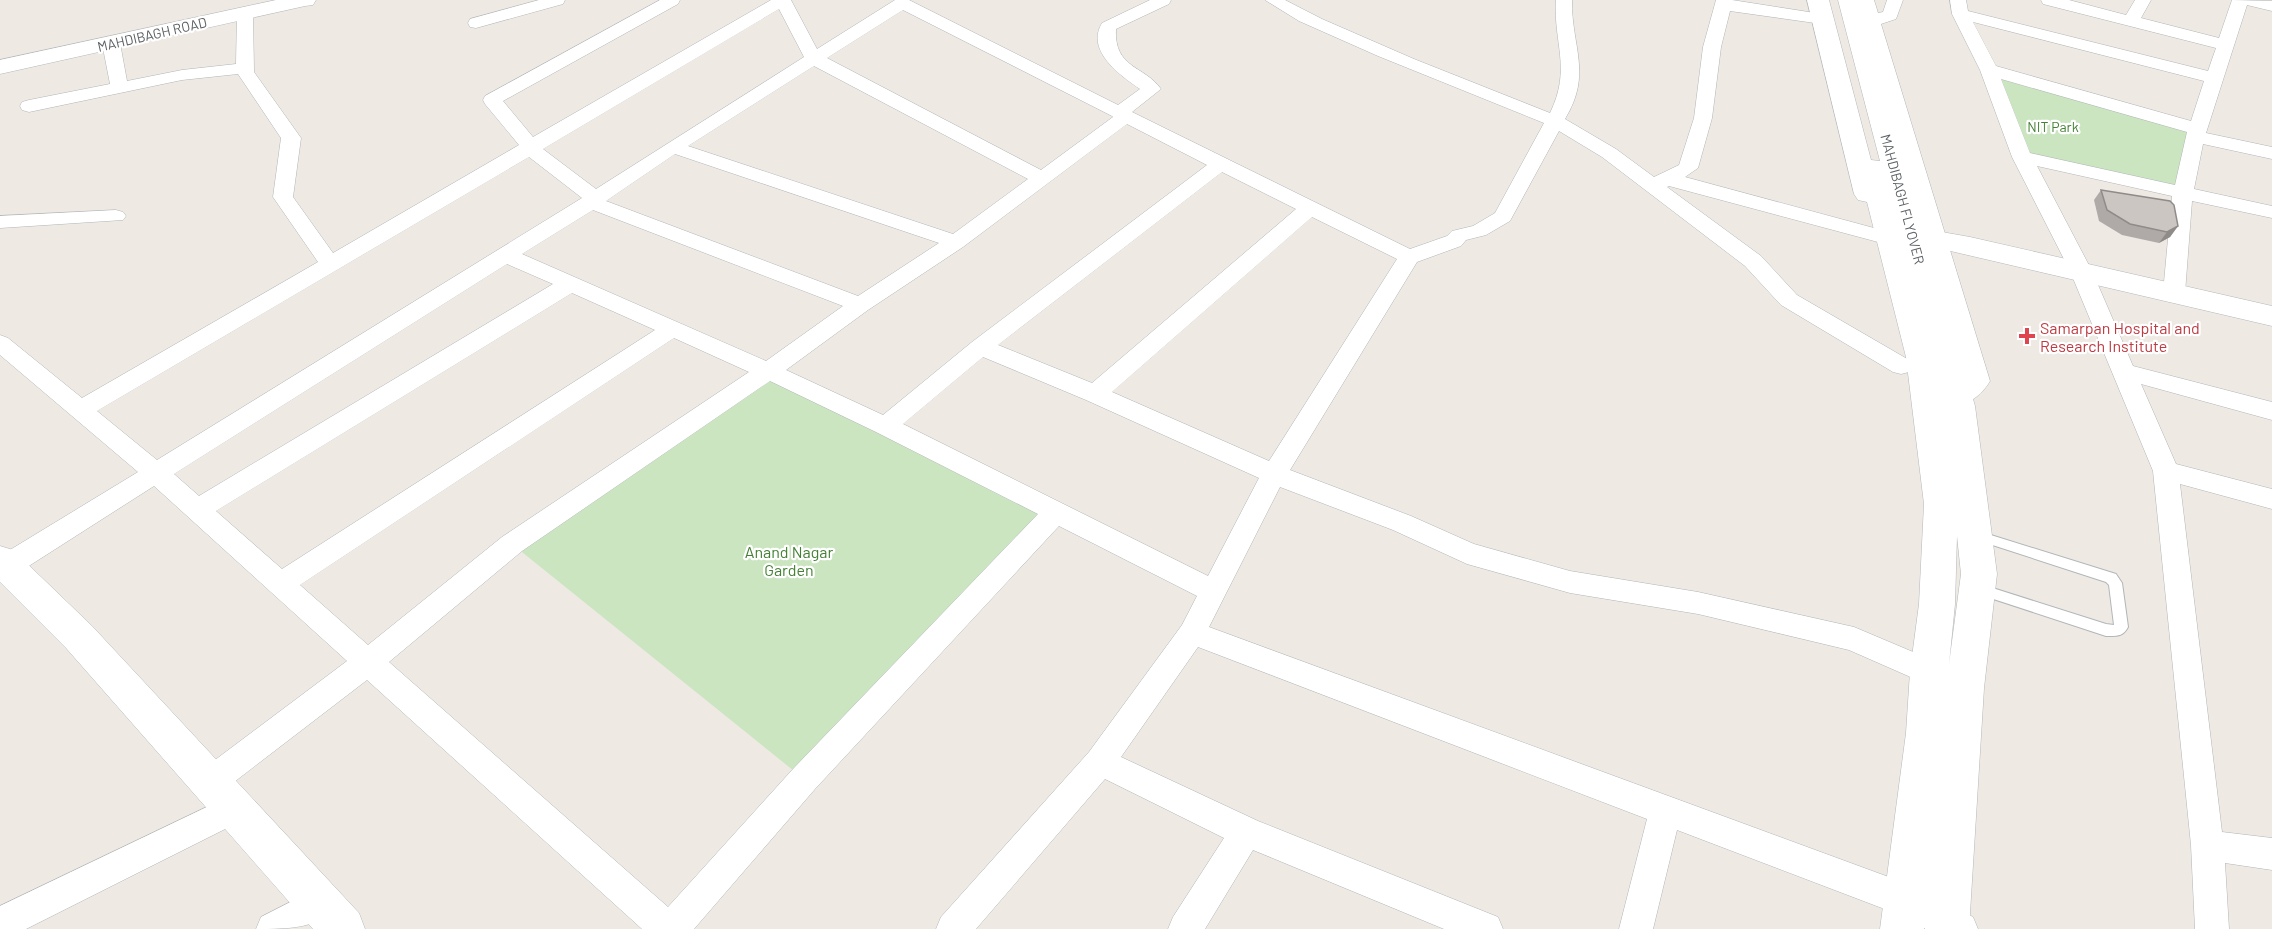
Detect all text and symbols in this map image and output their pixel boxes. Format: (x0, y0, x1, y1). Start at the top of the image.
street label: MAHDIBAGH ROAD (96, 13, 208, 55)
park label: NIT Park (2027, 118, 2079, 135)
street label: MAHDIBAGH FLYOVER (1877, 132, 1929, 266)
place label: Samarpan Hospital and Research Institute (2040, 318, 2200, 355)
marker: Samarpan Hospital and Research Institute (2018, 327, 2036, 345)
park label: Anand Nagar Garden (745, 542, 833, 579)

